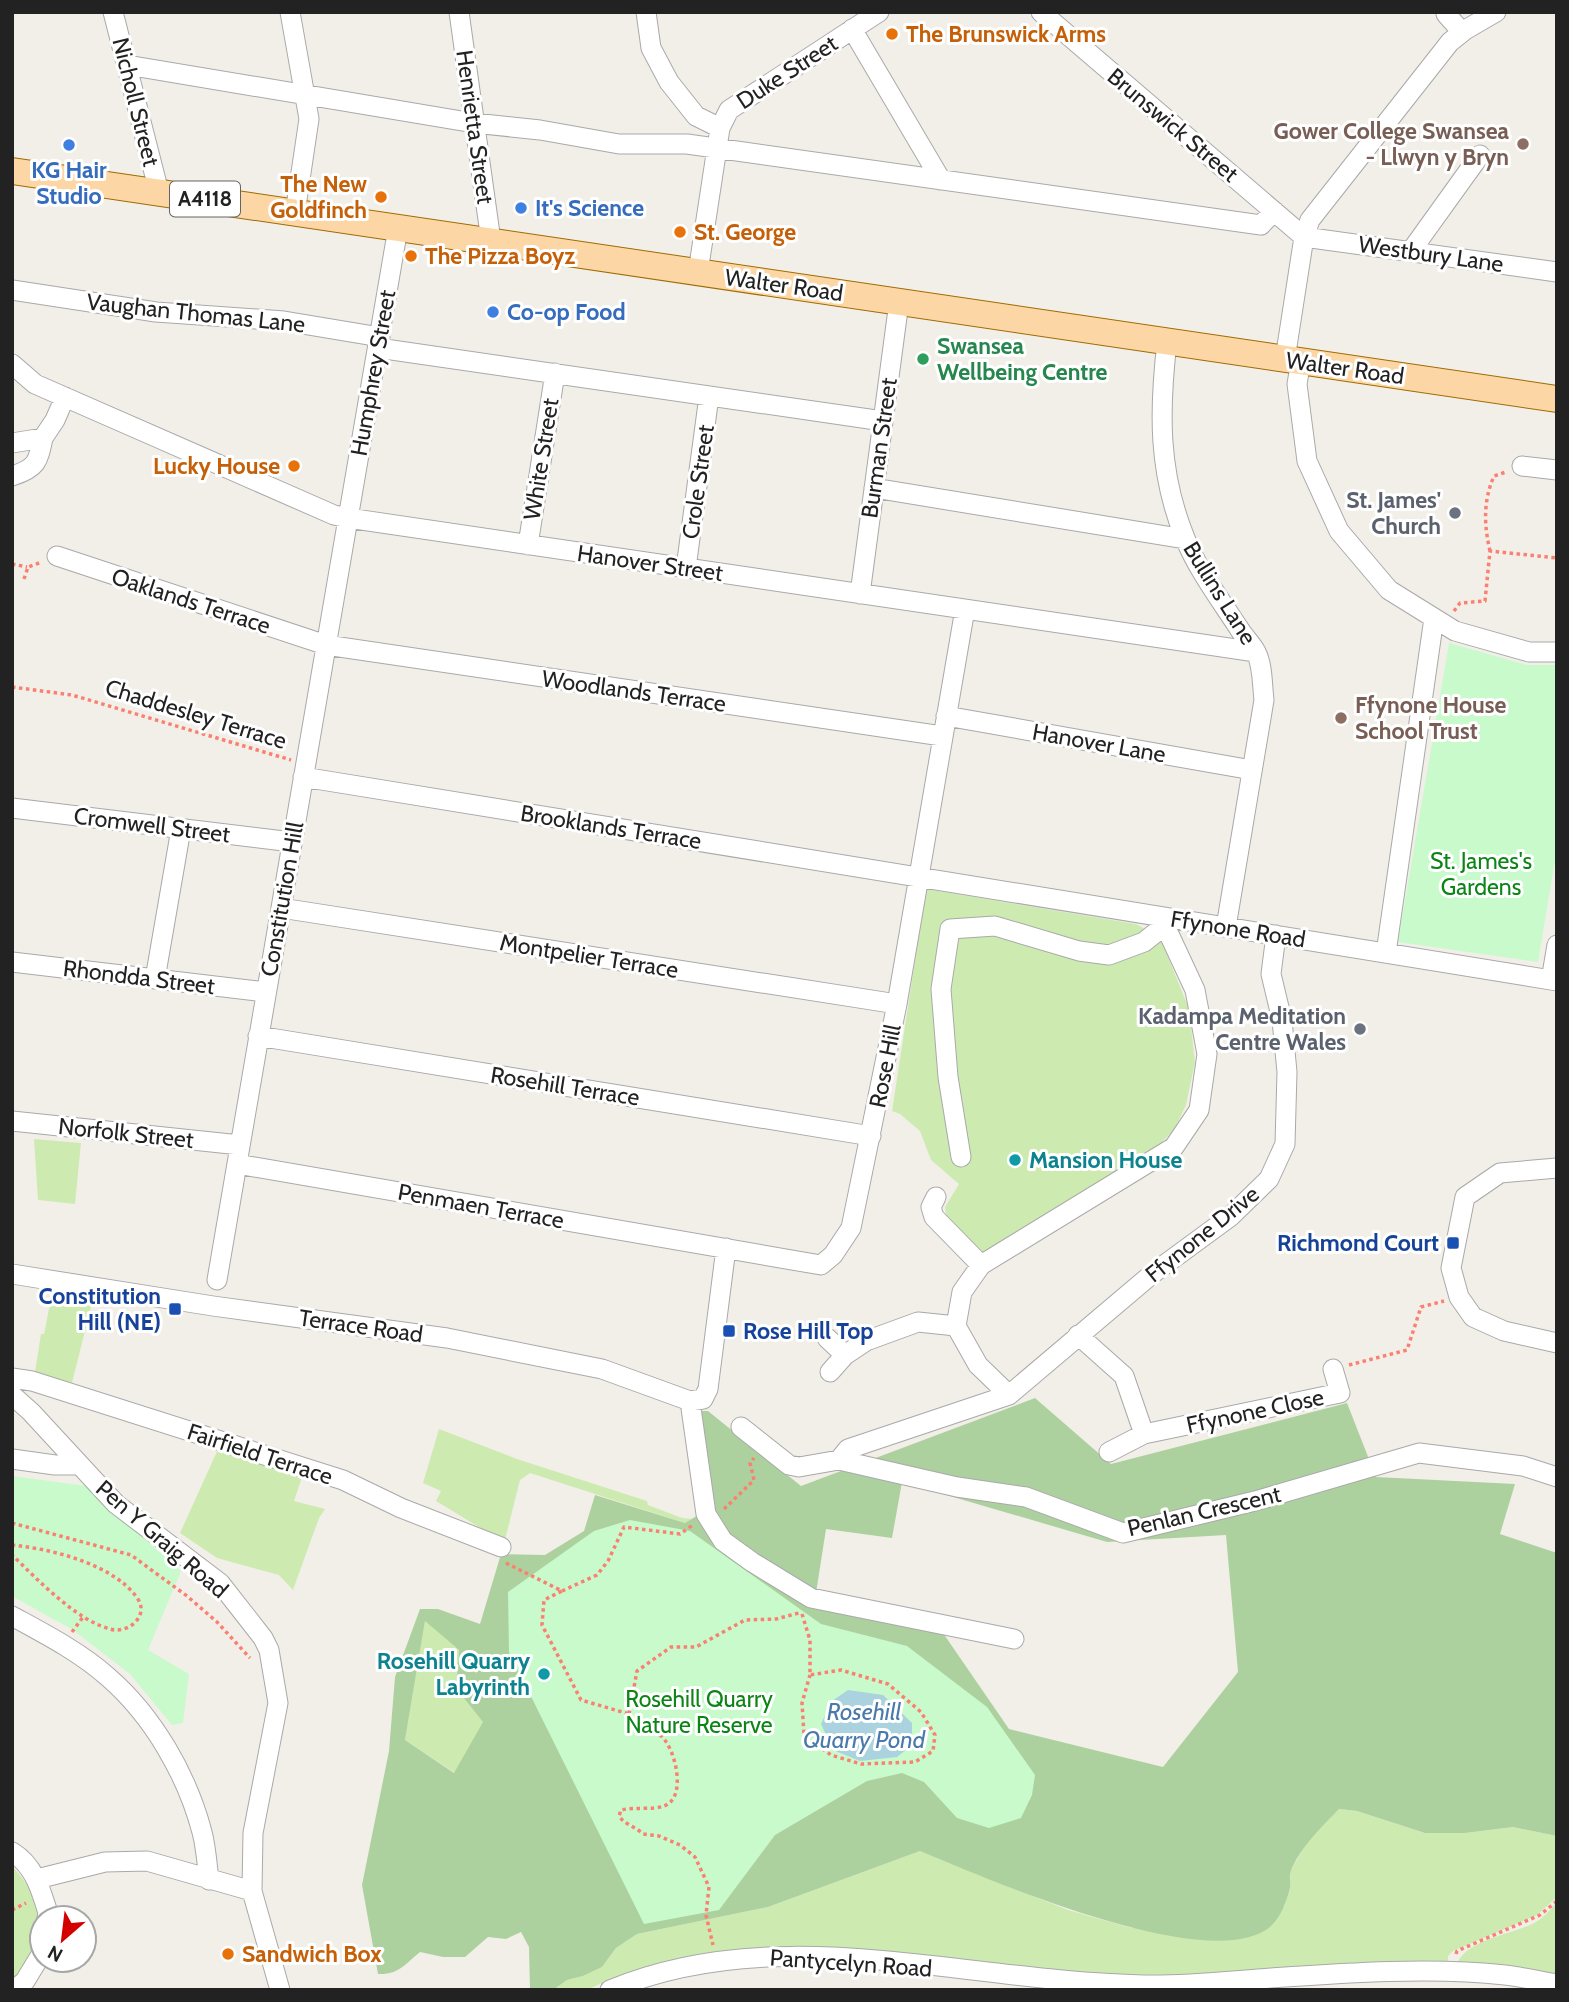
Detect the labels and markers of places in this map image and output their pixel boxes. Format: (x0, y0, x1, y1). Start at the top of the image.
place label: The Brunswick Arms (906, 20, 1106, 48)
marker: The Brunswick Arms (884, 26, 900, 42)
place label: Gower College Swansea - Llwyn y Bryn (1274, 117, 1510, 171)
marker: Gower College Swansea - Llwyn y Bryn (1515, 136, 1531, 152)
marker: KG Hair Studio (61, 137, 77, 153)
place label: KG Hair Studio (31, 156, 107, 210)
place label: The New Goldfinch (270, 170, 367, 224)
marker: The New Goldfinch (373, 189, 389, 205)
place label: It's Science (535, 194, 644, 222)
marker: It's Science (513, 200, 529, 216)
place label: St. George (694, 218, 796, 246)
marker: St. George (672, 224, 688, 240)
place label: The Pizza Boyz (425, 242, 575, 270)
marker: The Pizza Boyz (403, 248, 419, 264)
place label: Co-op Food (507, 298, 626, 326)
marker: Co-op Food (485, 304, 501, 320)
place label: Swansea Wellbeing Centre (937, 332, 1108, 386)
marker: Swansea Wellbeing Centre (915, 351, 931, 367)
place label: Lucky House (153, 452, 280, 480)
marker: Lucky House (286, 458, 302, 474)
place label: St. James' Church (1346, 486, 1441, 540)
marker: St. James' Church (1447, 505, 1463, 521)
place label: Ffynone House School Trust (1355, 691, 1507, 745)
marker: Ffynone House School Trust (1333, 710, 1349, 726)
place label: Kadampa Meditation Centre Wales (1138, 1002, 1346, 1056)
marker: Kadampa Meditation Centre Wales (1352, 1021, 1368, 1037)
place label: Mansion House (1029, 1146, 1182, 1174)
marker: Mansion House (1007, 1152, 1023, 1168)
place label: Richmond Court (1277, 1229, 1439, 1257)
marker: Richmond Court (1445, 1235, 1461, 1251)
place label: Constitution Hill (NE) (38, 1282, 161, 1336)
marker: Constitution Hill (NE) (167, 1301, 183, 1317)
place label: Rose Hill Top (743, 1317, 874, 1345)
marker: Rose Hill Top (721, 1323, 737, 1339)
place label: Rosehill Quarry Labyrinth (377, 1647, 531, 1701)
marker: Rosehill Quarry Labyrinth (536, 1666, 552, 1682)
place label: Sandwich Box (242, 1940, 382, 1968)
marker: Sandwich Box (220, 1946, 236, 1962)

